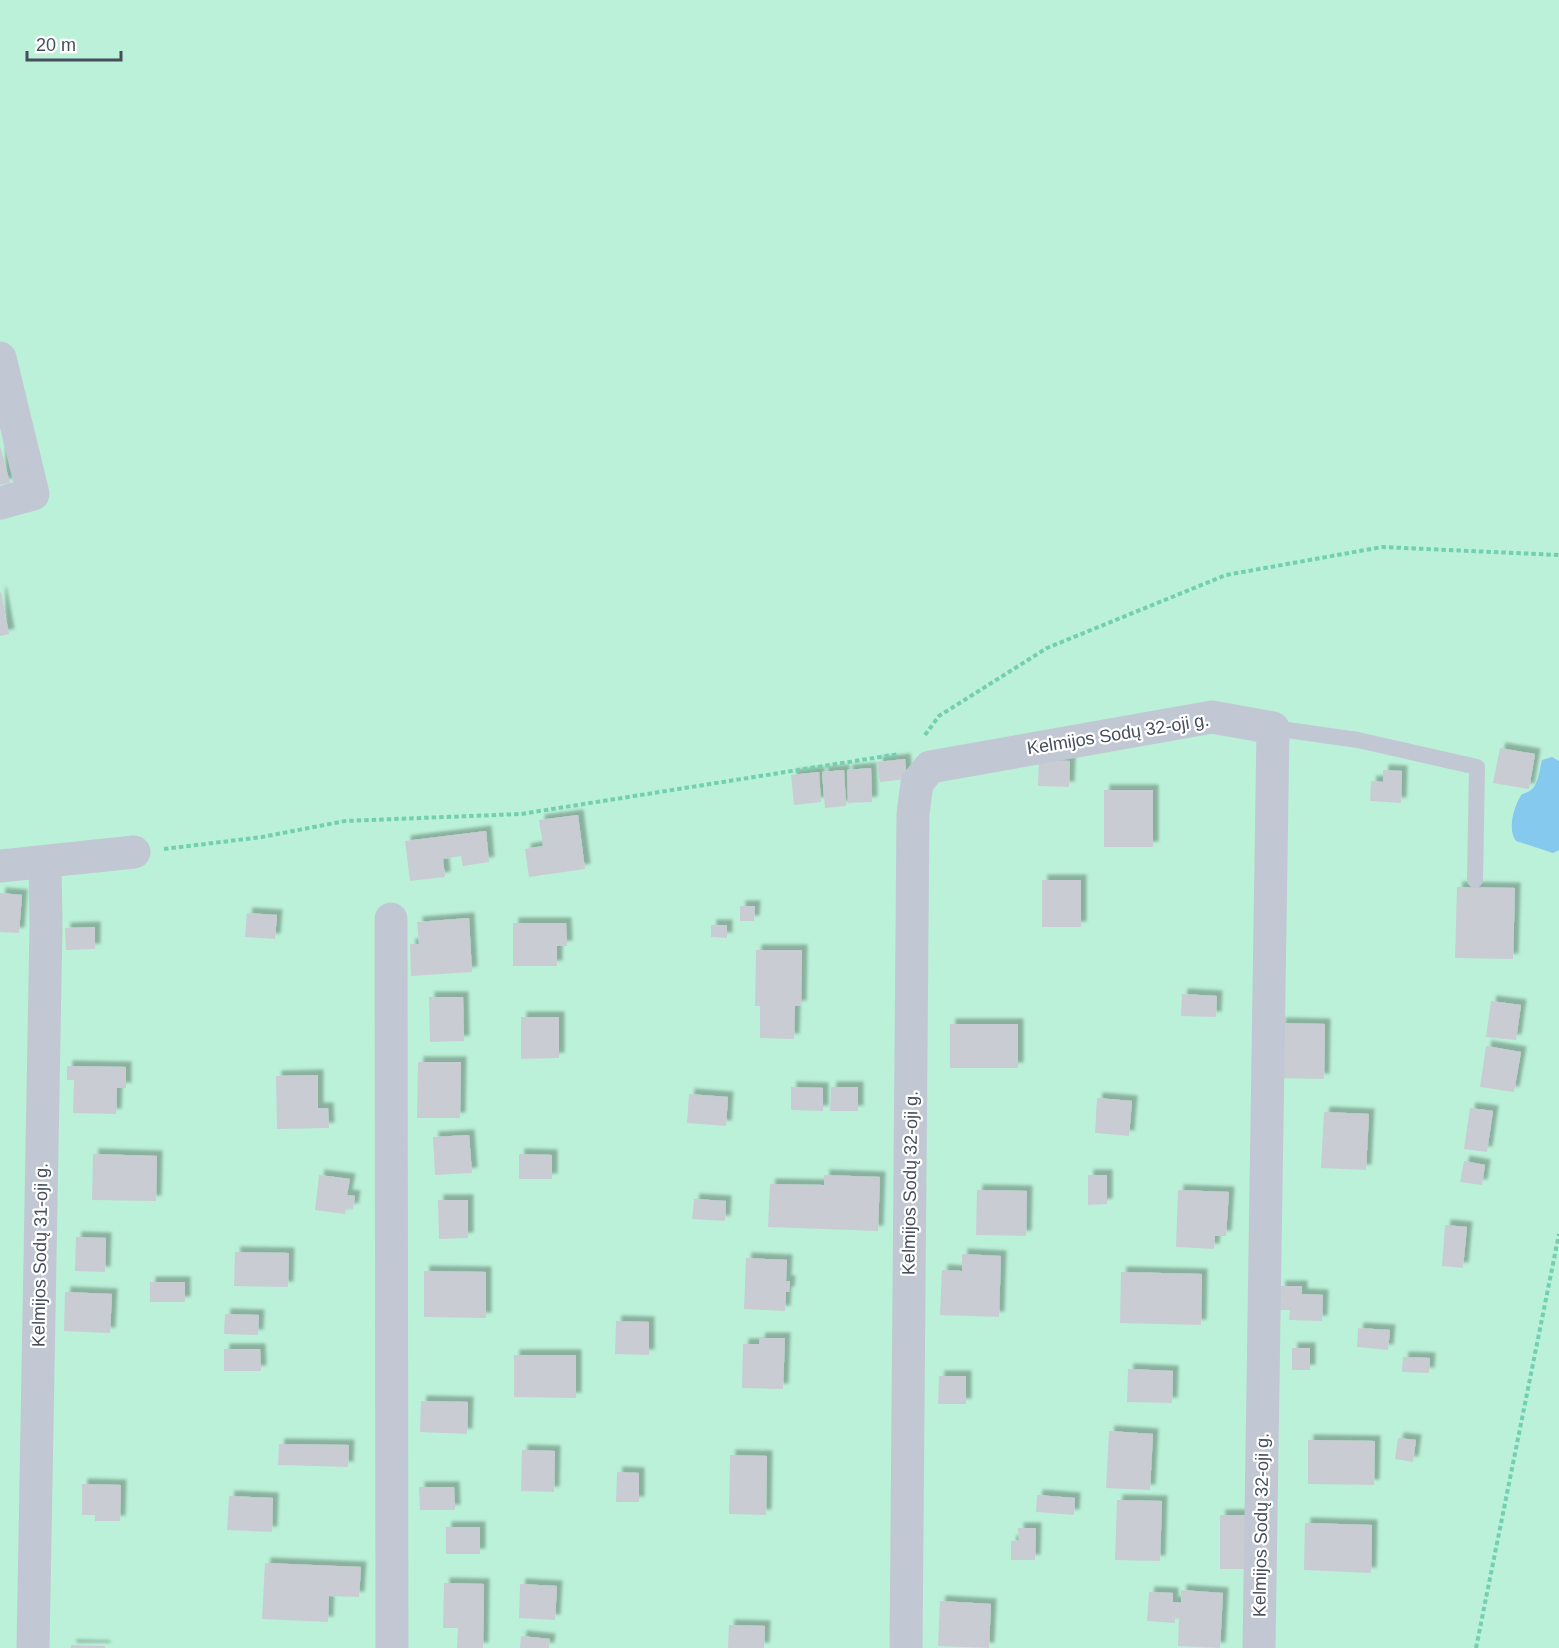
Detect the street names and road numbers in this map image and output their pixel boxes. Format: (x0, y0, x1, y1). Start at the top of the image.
street label: Kelmijos Sodų 32-oji g. (1026, 710, 1210, 758)
street label: Kelmijos Sodų 32-oji g. (898, 1091, 922, 1275)
street label: Kelmijos Sodų 31-oji g. (28, 1163, 52, 1347)
street label: Kelmijos Sodų 32-oji g. (1249, 1433, 1273, 1617)

